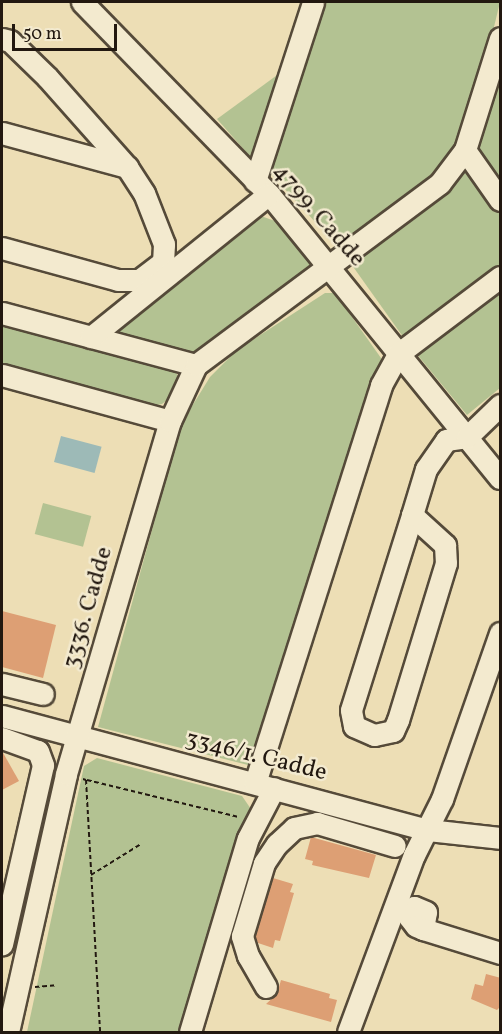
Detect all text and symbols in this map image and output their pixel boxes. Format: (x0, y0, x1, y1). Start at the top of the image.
scale bar (15, 12, 120, 50)
text: 50 m (23, 22, 62, 47)
street label: 4799. Cadde (265, 158, 371, 274)
street label: 3336. Cadde (58, 544, 120, 672)
street label: 3346/1. Cadde (182, 726, 330, 788)

